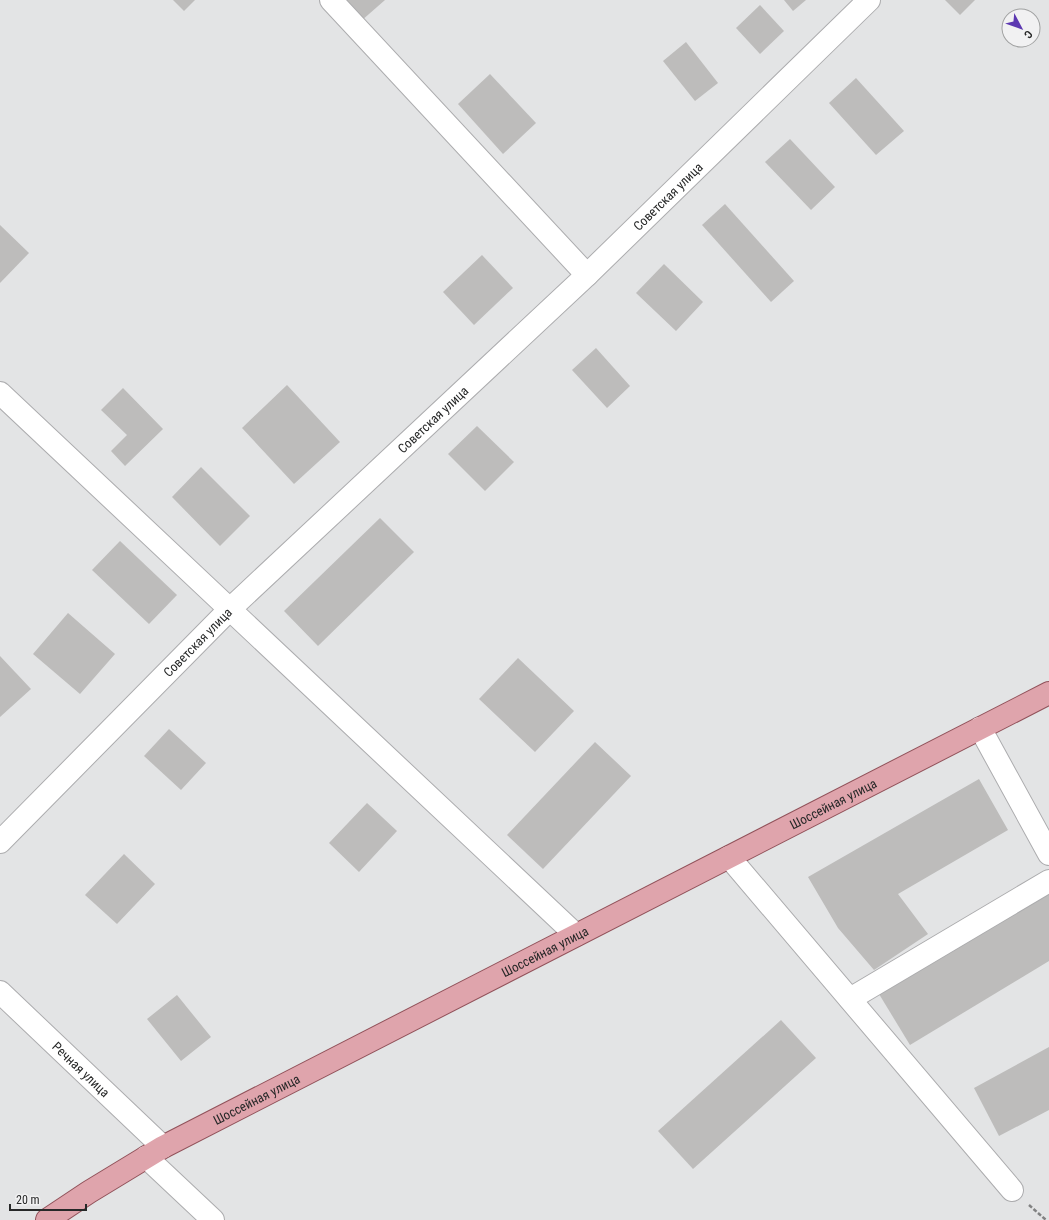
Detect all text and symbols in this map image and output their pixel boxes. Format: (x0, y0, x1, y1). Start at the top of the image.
north arrow (1001, 8, 1041, 48)
text: С (1021, 28, 1035, 41)
street label: Советская улица (630, 159, 705, 233)
street label: Советская улица (394, 383, 471, 456)
street label: Советская улица (160, 604, 235, 680)
street label: Шоссейная улица (787, 775, 879, 832)
street label: Шоссейная улица (499, 923, 591, 980)
street label: Речная улица (50, 1039, 113, 1100)
street label: Шоссейная улица (210, 1071, 302, 1128)
scale bar (10, 1186, 86, 1212)
text: 20 m (16, 1193, 40, 1207)

